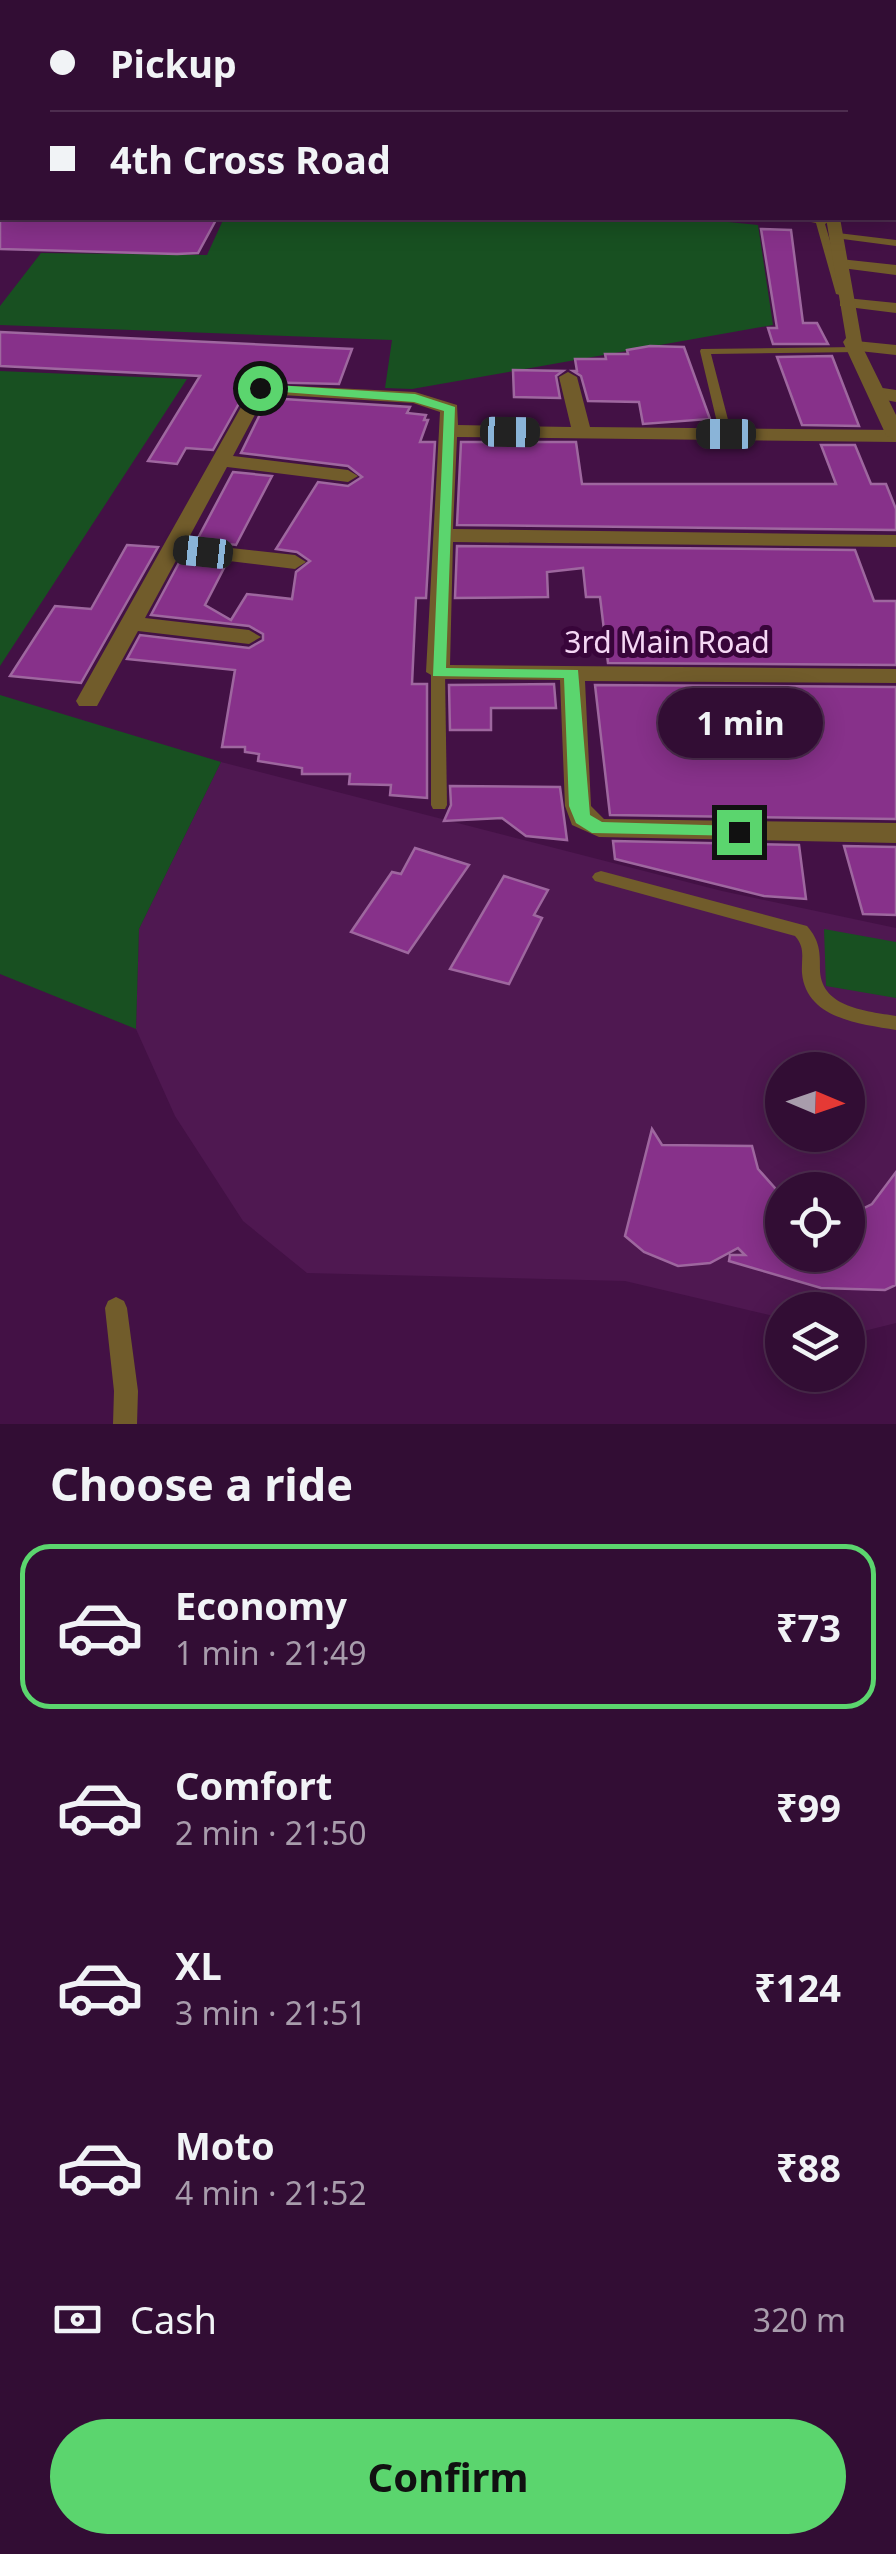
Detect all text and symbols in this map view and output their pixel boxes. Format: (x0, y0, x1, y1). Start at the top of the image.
text: Pickup (110, 37, 237, 89)
text: 4th Cross Road (110, 133, 391, 185)
route start (238, 366, 283, 411)
car (480, 416, 540, 448)
car (696, 419, 756, 449)
car (172, 534, 234, 570)
street label: 3rd Main Road (564, 621, 770, 662)
callout: 1 min (656, 687, 822, 757)
text: 1 min (696, 701, 785, 744)
route end (717, 810, 762, 855)
north arrow (765, 1052, 865, 1152)
map controls (765, 1052, 865, 1392)
button: locate (765, 1172, 865, 1272)
button: layers (765, 1292, 865, 1392)
text: Choose a ride (50, 1453, 353, 1514)
text: Economy (175, 1579, 347, 1631)
icon: car (55, 1582, 145, 1672)
text: ₹73 (776, 1601, 841, 1653)
text: 1 min · 21:49 (175, 1631, 367, 1674)
text: Comfort (175, 1759, 332, 1811)
icon: car (55, 1762, 145, 1852)
text: ₹99 (776, 1781, 841, 1833)
text: 2 min · 21:50 (175, 1811, 367, 1854)
text: XL (175, 1939, 222, 1991)
icon: car (55, 1942, 145, 2032)
text: ₹124 (754, 1961, 841, 2013)
text: 3 min · 21:51 (175, 1991, 367, 2034)
text: Moto (175, 2119, 275, 2171)
icon: car (55, 2122, 145, 2212)
text: ₹88 (776, 2141, 841, 2193)
text: 4 min · 21:52 (175, 2171, 367, 2214)
icon: cash (50, 2292, 105, 2347)
text: Cash (130, 2293, 217, 2345)
text: 320 m (753, 2298, 846, 2341)
button: Confirm (50, 2419, 846, 2534)

